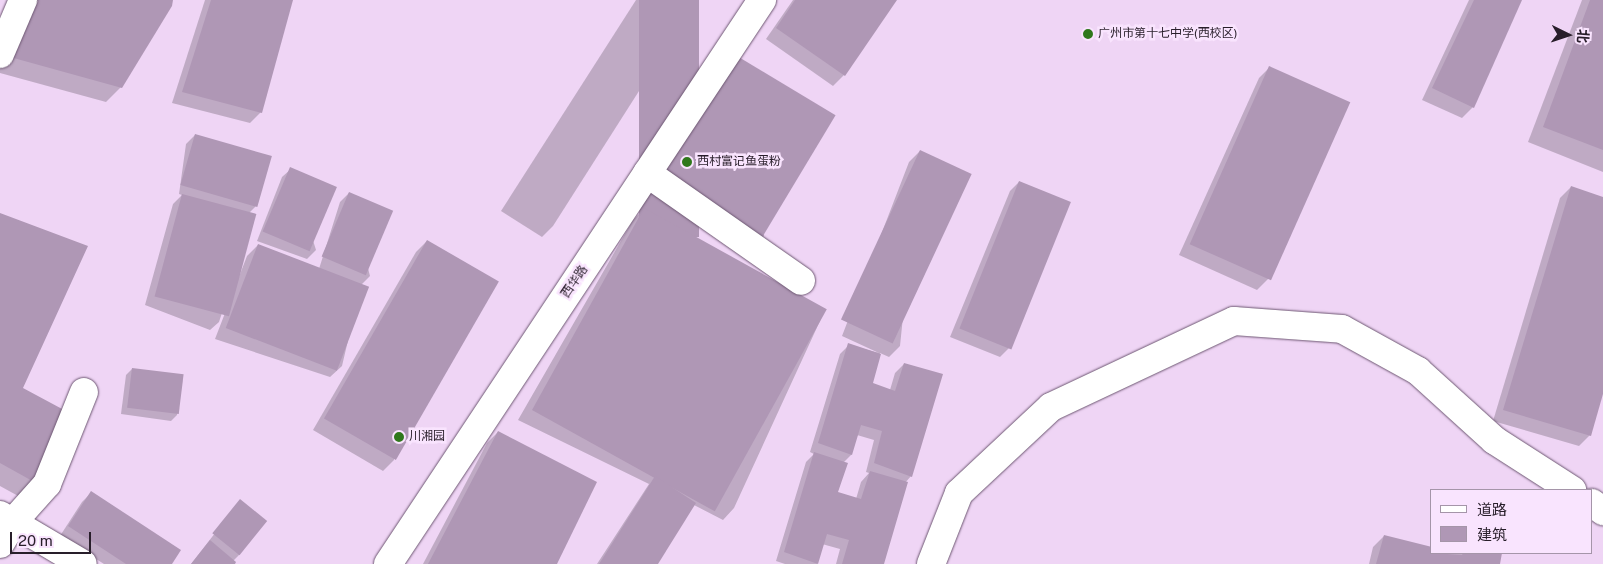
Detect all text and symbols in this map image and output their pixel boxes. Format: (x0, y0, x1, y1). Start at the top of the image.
north arrow (1543, 10, 1593, 60)
place label: 广州市第十七中学(西校区) (1098, 27, 1237, 41)
marker: 广州市第十七中学(西校区) (1082, 28, 1094, 40)
text: 北 (1574, 29, 1591, 44)
place label: 西村富记鱼蛋粉 (697, 155, 781, 169)
marker: 西村富记鱼蛋粉 (681, 156, 693, 168)
street label: 西华路 (559, 263, 591, 301)
place label: 川湘园 (409, 430, 445, 444)
marker: 川湘园 (393, 431, 405, 443)
legend (1430, 489, 1593, 554)
text: 道路 (1477, 501, 1507, 518)
scale bar (12, 522, 94, 554)
text: 建筑 (1477, 526, 1507, 543)
text: 20 m (18, 532, 53, 549)

